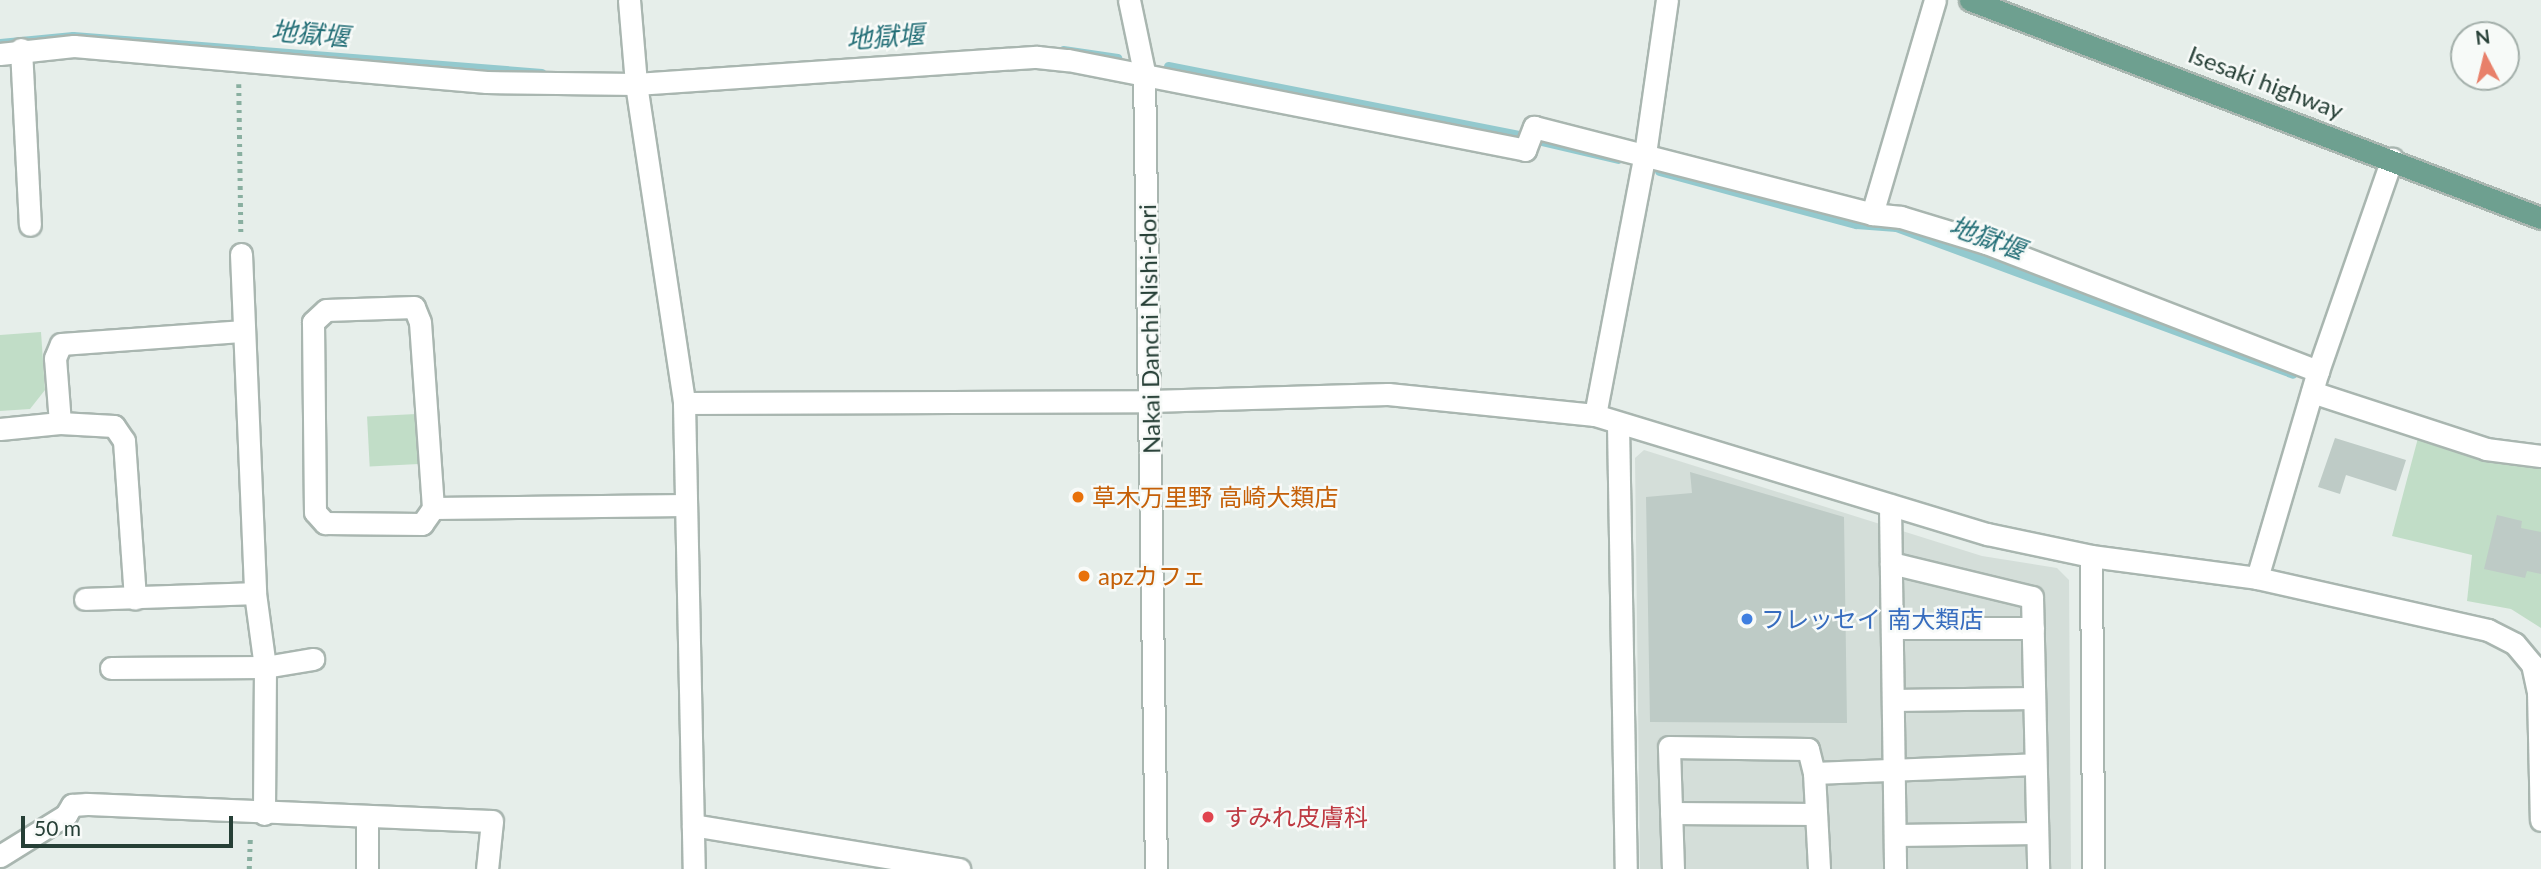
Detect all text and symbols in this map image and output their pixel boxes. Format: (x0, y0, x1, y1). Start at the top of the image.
water label: 地獄堰 (270, 15, 350, 53)
water label: 地獄堰 (845, 19, 925, 55)
north arrow (2450, 21, 2520, 91)
text: N (2474, 24, 2491, 49)
street label: Isesaki highway (2185, 39, 2347, 125)
street label: Nakai Danchi Nishi-dori (1132, 204, 1166, 454)
water label: 地獄堰 (1945, 210, 2029, 266)
place label: 草木万里野 高崎大類店 (1092, 483, 1338, 511)
marker: 草木万里野 高崎大類店 (1070, 489, 1086, 505)
place label: apzカフェ (1098, 562, 1206, 590)
marker: apzカフェ (1076, 568, 1092, 584)
place label: フレッセイ 南大類店 (1761, 605, 1983, 633)
marker: フレッセイ 南大類店 (1739, 611, 1755, 627)
scale bar (24, 802, 236, 846)
place label: すみれ皮膚科 (1224, 803, 1368, 831)
marker: すみれ皮膚科 (1198, 807, 1218, 827)
text: 50 m (34, 815, 81, 840)

